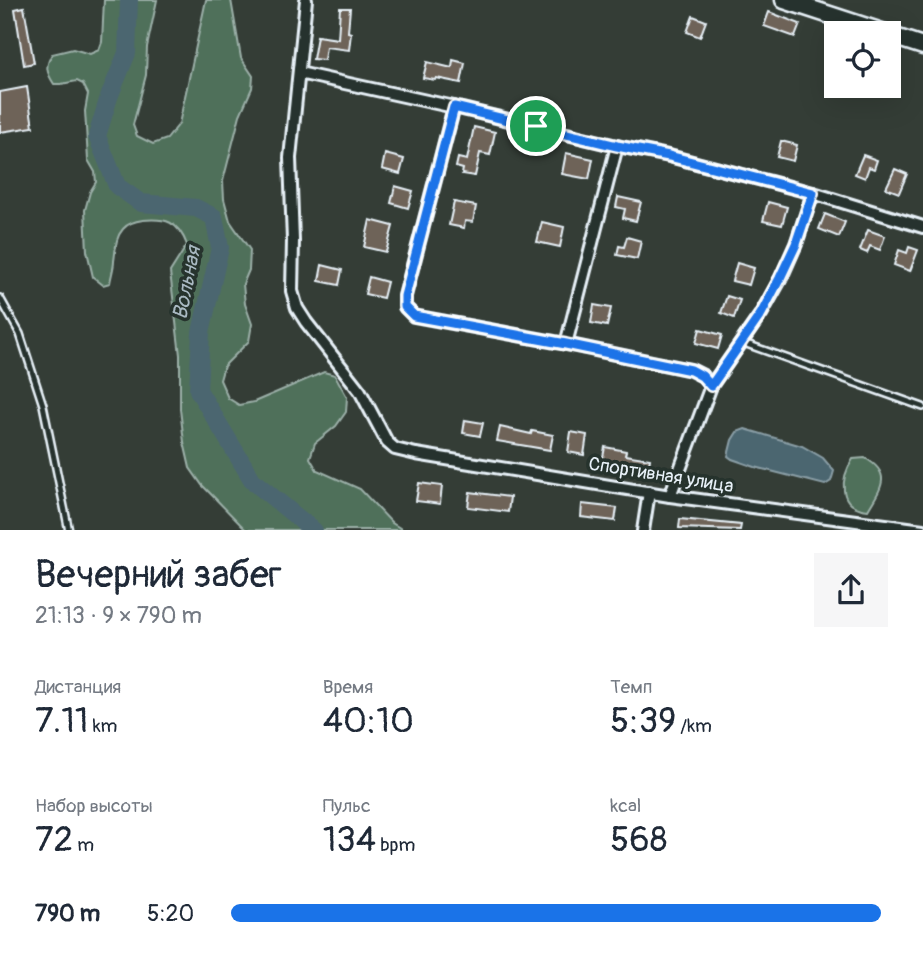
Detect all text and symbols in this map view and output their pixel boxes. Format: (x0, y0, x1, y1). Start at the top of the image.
map controls (824, 21, 901, 98)
button: locate (824, 21, 901, 98)
pin (506, 96, 566, 156)
icon: arrive (517, 107, 555, 145)
water label: Вольная (167, 242, 208, 322)
street label: Спортивная улица (587, 452, 735, 498)
text: Вечерний забег (35, 551, 282, 599)
button: share (814, 553, 888, 627)
text: 21:13 · 9 × 790 m (35, 601, 202, 630)
text: Дистанция (35, 675, 121, 699)
text: Время (323, 675, 373, 699)
text: Темп (610, 675, 652, 699)
text: 7.11 (35, 699, 89, 743)
text: 40:10 (323, 699, 414, 743)
text: 5:39 (610, 699, 676, 743)
text: km (89, 714, 117, 738)
text: /km (676, 714, 712, 738)
text: Набор высоты (35, 794, 153, 818)
text: Пульс (323, 794, 371, 818)
text: kcal (610, 794, 641, 818)
text: 72 (35, 818, 73, 862)
text: 134 (323, 818, 376, 862)
text: 568 (610, 818, 667, 862)
text: m (73, 833, 94, 857)
text: bpm (376, 833, 415, 857)
text: 790 m (35, 899, 100, 928)
text: 5:20 (147, 899, 194, 928)

